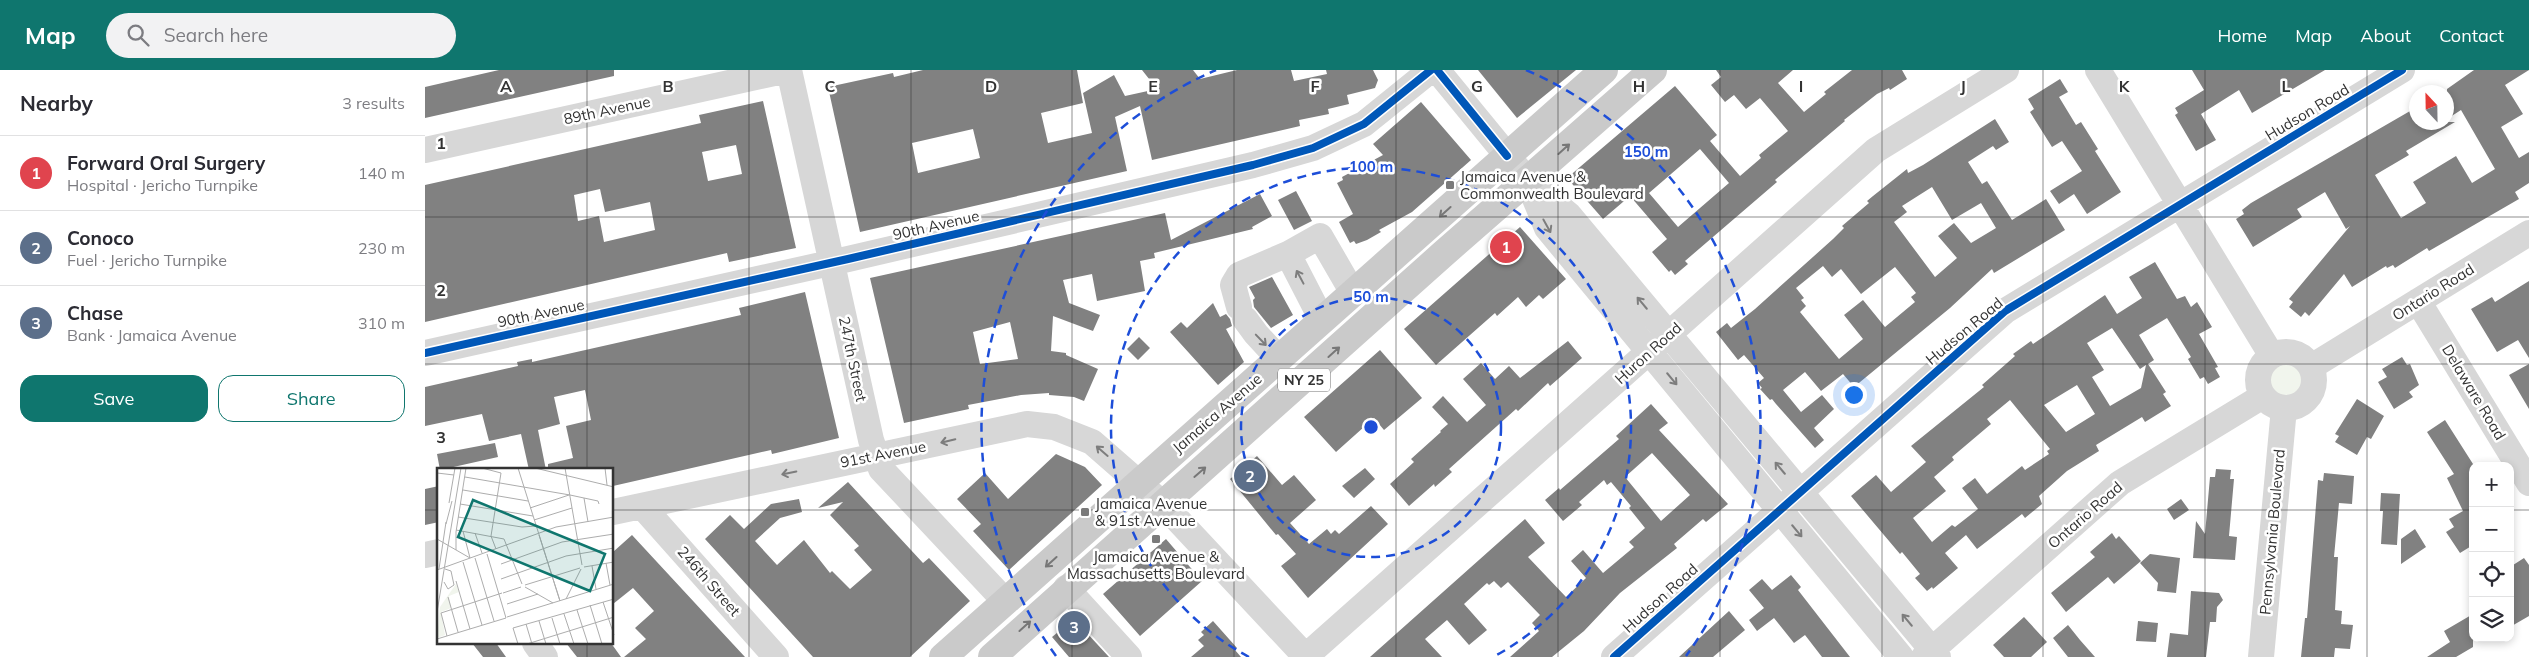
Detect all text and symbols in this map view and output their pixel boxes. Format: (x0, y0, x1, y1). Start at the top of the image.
search box (106, 13, 456, 58)
text: Map (25, 20, 76, 50)
icon: search (124, 21, 152, 49)
text: Search here (164, 23, 268, 47)
text: Home (2217, 24, 2267, 47)
text: Map (2295, 24, 2332, 47)
text: About (2360, 24, 2411, 47)
text: Contact (2439, 24, 2504, 47)
text: A (500, 76, 512, 96)
text: B (662, 76, 674, 96)
text: C (825, 76, 836, 96)
text: D (985, 76, 997, 96)
text: E (1148, 76, 1158, 96)
text: F (1310, 76, 1320, 96)
text: G (1471, 76, 1483, 96)
text: H (1633, 76, 1645, 96)
text: I (1799, 76, 1803, 96)
text: J (1960, 76, 1966, 96)
text: K (2119, 76, 2131, 96)
text: L (2282, 76, 2291, 96)
street label: Hudson Road (2262, 79, 2352, 145)
north arrow (2409, 85, 2454, 130)
text: Nearby (20, 90, 93, 116)
street label: 89th Avenue (562, 92, 652, 128)
text: 3 results (342, 93, 405, 113)
text: 1 (436, 133, 446, 153)
text: 150 m (1624, 142, 1668, 161)
one-way arrow (1557, 144, 1570, 155)
text: Forward Oral Surgery (67, 151, 265, 175)
text: 100 m (1349, 157, 1393, 176)
text: 1 (31, 163, 41, 183)
text: 140 m (358, 163, 405, 183)
place label: Jamaica Avenue & Commonwealth Boulevard (1460, 167, 1644, 203)
text: Hospital · Jericho Turnpike (67, 175, 258, 195)
marker: Jamaica Avenue & Commonwealth Boulevard (1444, 179, 1456, 191)
street label: 90th Avenue (891, 206, 981, 244)
one-way arrow (1438, 206, 1451, 218)
one-way arrow (1542, 218, 1552, 233)
text: Conoco (67, 226, 134, 250)
pin: 1 (1490, 228, 1522, 266)
text: 2 (31, 238, 41, 258)
text: 230 m (358, 238, 405, 258)
text: Fuel · Jericho Turnpike (67, 250, 227, 270)
street label: Ontario Road (2389, 259, 2477, 325)
one-way arrow (1295, 270, 1305, 285)
text: 2 (436, 280, 446, 300)
text: 50 m (1353, 287, 1389, 306)
street label: Hudson Road (1922, 293, 2006, 369)
street label: 90th Avenue (496, 295, 586, 331)
one-way arrow (1637, 297, 1648, 310)
text: Chase (67, 301, 123, 325)
text: 3 (31, 313, 41, 333)
text: 310 m (358, 313, 405, 333)
street label: 247th Street (835, 315, 871, 403)
street label: Huron Road (1611, 318, 1685, 388)
text: Bank · Jamaica Avenue (67, 325, 237, 345)
one-way arrow (1255, 333, 1267, 346)
street label: Delaware Road (2438, 341, 2510, 443)
one-way arrow (1328, 347, 1341, 358)
road number: NY 25 (1278, 368, 1330, 392)
street label: Jamaica Avenue (1168, 369, 1266, 457)
one-way arrow (1666, 372, 1677, 385)
button: Save (20, 375, 208, 422)
button: Share (218, 375, 405, 422)
your location (1841, 382, 1867, 408)
centre of rings (1362, 418, 1380, 436)
text: 3 (436, 427, 446, 447)
street label: 91st Avenue (839, 436, 927, 472)
one-way arrow (940, 437, 956, 446)
one-way arrow (1096, 445, 1109, 456)
street label: Pennsylvania Boulevard (2255, 448, 2289, 616)
pin: 2 (1234, 457, 1266, 495)
one-way arrow (1775, 462, 1786, 475)
map controls (2469, 462, 2514, 642)
button: + (2469, 462, 2514, 507)
one-way arrow (1193, 466, 1206, 478)
inset map (437, 468, 614, 644)
one-way arrow (781, 469, 797, 479)
street label: Ontario Road (2044, 477, 2126, 553)
place label: Jamaica Avenue & 91st Avenue (1095, 494, 1207, 530)
marker: Jamaica Avenue & 91st Avenue (1079, 506, 1091, 518)
button: − (2469, 507, 2514, 552)
one-way arrow (1792, 524, 1803, 537)
marker: Jamaica Avenue & Massachusetts Boulevard (1150, 533, 1162, 545)
street label: 246th Street (673, 542, 745, 620)
place label: Jamaica Avenue & Massachusetts Boulevard (1067, 547, 1245, 583)
button: locate (2469, 552, 2514, 597)
one-way arrow (1044, 556, 1057, 568)
street label: Hudson Road (1618, 559, 1702, 637)
button: layers (2469, 597, 2514, 642)
pin: 3 (1058, 608, 1090, 646)
one-way arrow (1901, 613, 1912, 626)
one-way arrow (1019, 621, 1032, 632)

